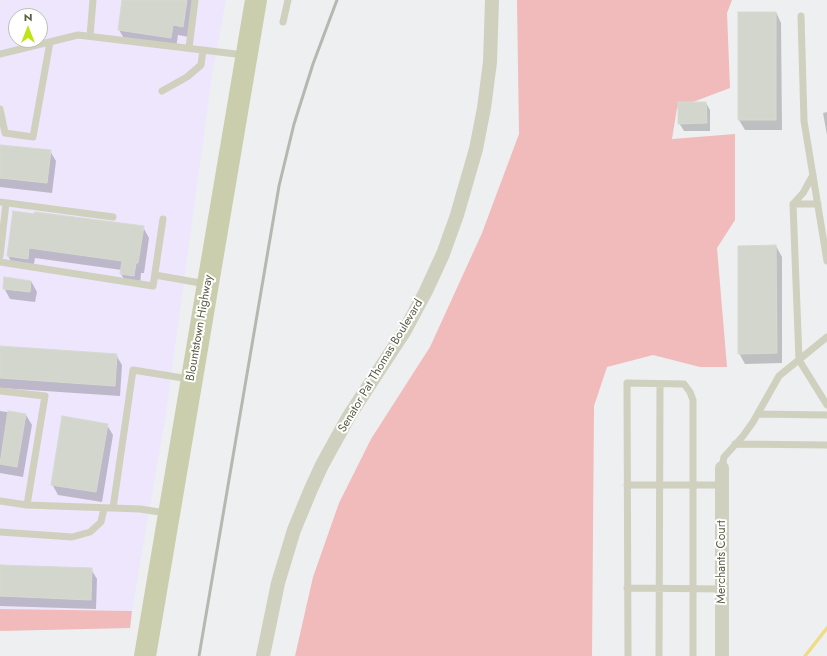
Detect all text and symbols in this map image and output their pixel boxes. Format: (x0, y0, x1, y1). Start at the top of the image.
north arrow (8, 8, 48, 48)
text: N (24, 9, 32, 25)
street label: Blountstown Highway (184, 274, 216, 382)
street label: Senator Pat Thomas Boulevard (335, 297, 427, 435)
street label: Merchants Court (715, 520, 729, 604)

